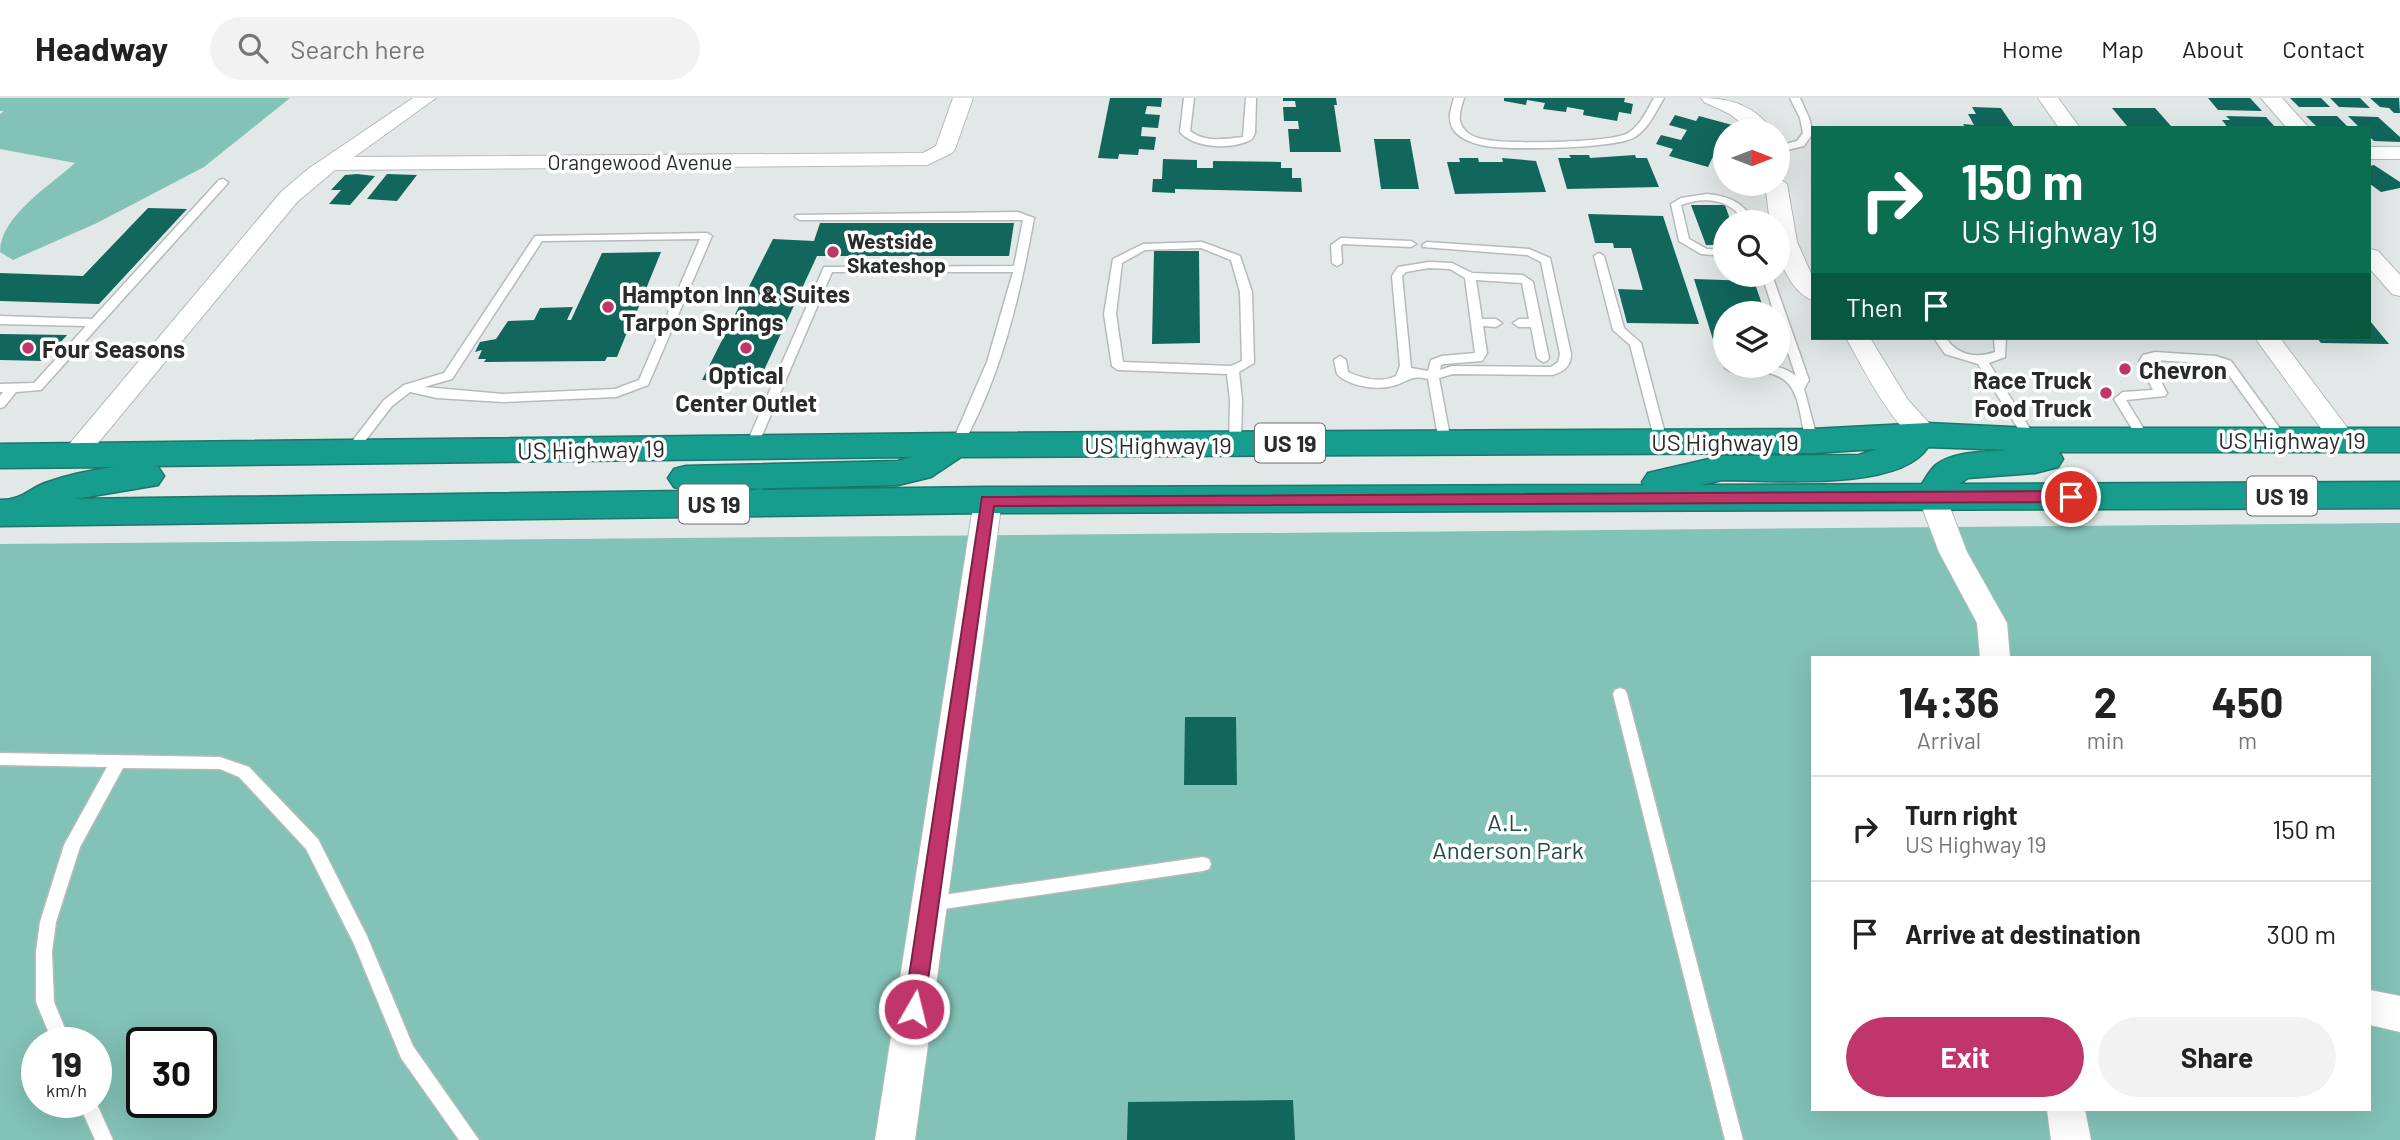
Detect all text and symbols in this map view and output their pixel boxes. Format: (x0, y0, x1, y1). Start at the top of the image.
search box (210, 17, 700, 80)
text: Headway (35, 28, 168, 68)
icon: search (234, 29, 272, 67)
text: Search here (290, 33, 425, 64)
text: Home (2002, 34, 2063, 63)
text: Map (2101, 34, 2144, 63)
text: About (2182, 34, 2244, 63)
text: Contact (2282, 34, 2365, 63)
north arrow (1713, 119, 1790, 196)
map controls (1713, 119, 1790, 378)
street label: Orangewood Avenue (548, 149, 732, 174)
text: 150 m (1961, 151, 2083, 210)
icon: right (1846, 154, 1937, 245)
button: search (1713, 210, 1790, 287)
text: US Highway 19 (1961, 211, 2158, 249)
place label: Westside Skateshop (847, 228, 946, 277)
marker: Westside Skateshop (825, 244, 841, 260)
place label: Hampton Inn & Suites Tarpon Springs (622, 279, 850, 336)
icon: arrive (1917, 287, 1955, 325)
text: Then (1846, 291, 1903, 322)
marker: Hampton Inn & Suites Tarpon Springs (600, 299, 616, 315)
button: layers (1713, 301, 1790, 378)
place label: Four Seasons (42, 334, 185, 363)
marker: Four Seasons (20, 340, 36, 356)
marker: Optical Center Outlet (738, 340, 754, 356)
place label: Chevron (2139, 355, 2227, 384)
place label: Optical Center Outlet (675, 360, 817, 417)
marker: Chevron (2117, 361, 2133, 377)
place label: Race Truck Food Truck (1973, 365, 2092, 422)
marker: Race Truck Food Truck (2098, 385, 2114, 401)
road number: US 19 (1255, 424, 1325, 462)
street label: US Highway 19 (2218, 425, 2366, 454)
street label: US Highway 19 (1651, 427, 1799, 456)
street label: US Highway 19 (1084, 430, 1232, 459)
street label: US Highway 19 (517, 433, 665, 465)
pin (2041, 467, 2101, 527)
road number: US 19 (2247, 476, 2317, 516)
icon: arrive (2052, 478, 2090, 516)
road number: US 19 (679, 484, 749, 524)
text: 14:36 (1898, 676, 1999, 726)
text: 2 (2094, 676, 2117, 726)
text: 450 (2212, 676, 2284, 726)
text: Arrival (1917, 726, 1981, 754)
text: min (2087, 726, 2124, 754)
text: m (2238, 726, 2257, 754)
text: Turn right (1905, 799, 2018, 830)
park label: A.L. Anderson Park (1432, 807, 1584, 864)
icon: right (1846, 810, 1884, 848)
text: 150 m (2272, 813, 2336, 844)
text: US Highway 19 (1905, 830, 2047, 858)
icon: arrive (1846, 915, 1884, 953)
text: Arrive at destination (1905, 918, 2141, 949)
text: 300 m (2267, 918, 2336, 949)
position arrow (877, 972, 951, 1046)
button: Exit (1846, 1017, 2084, 1097)
button: Share (2098, 1017, 2336, 1097)
speed limit sign: 30 (126, 1027, 217, 1118)
text: 19 (51, 1042, 82, 1084)
text: km/h (46, 1079, 87, 1101)

